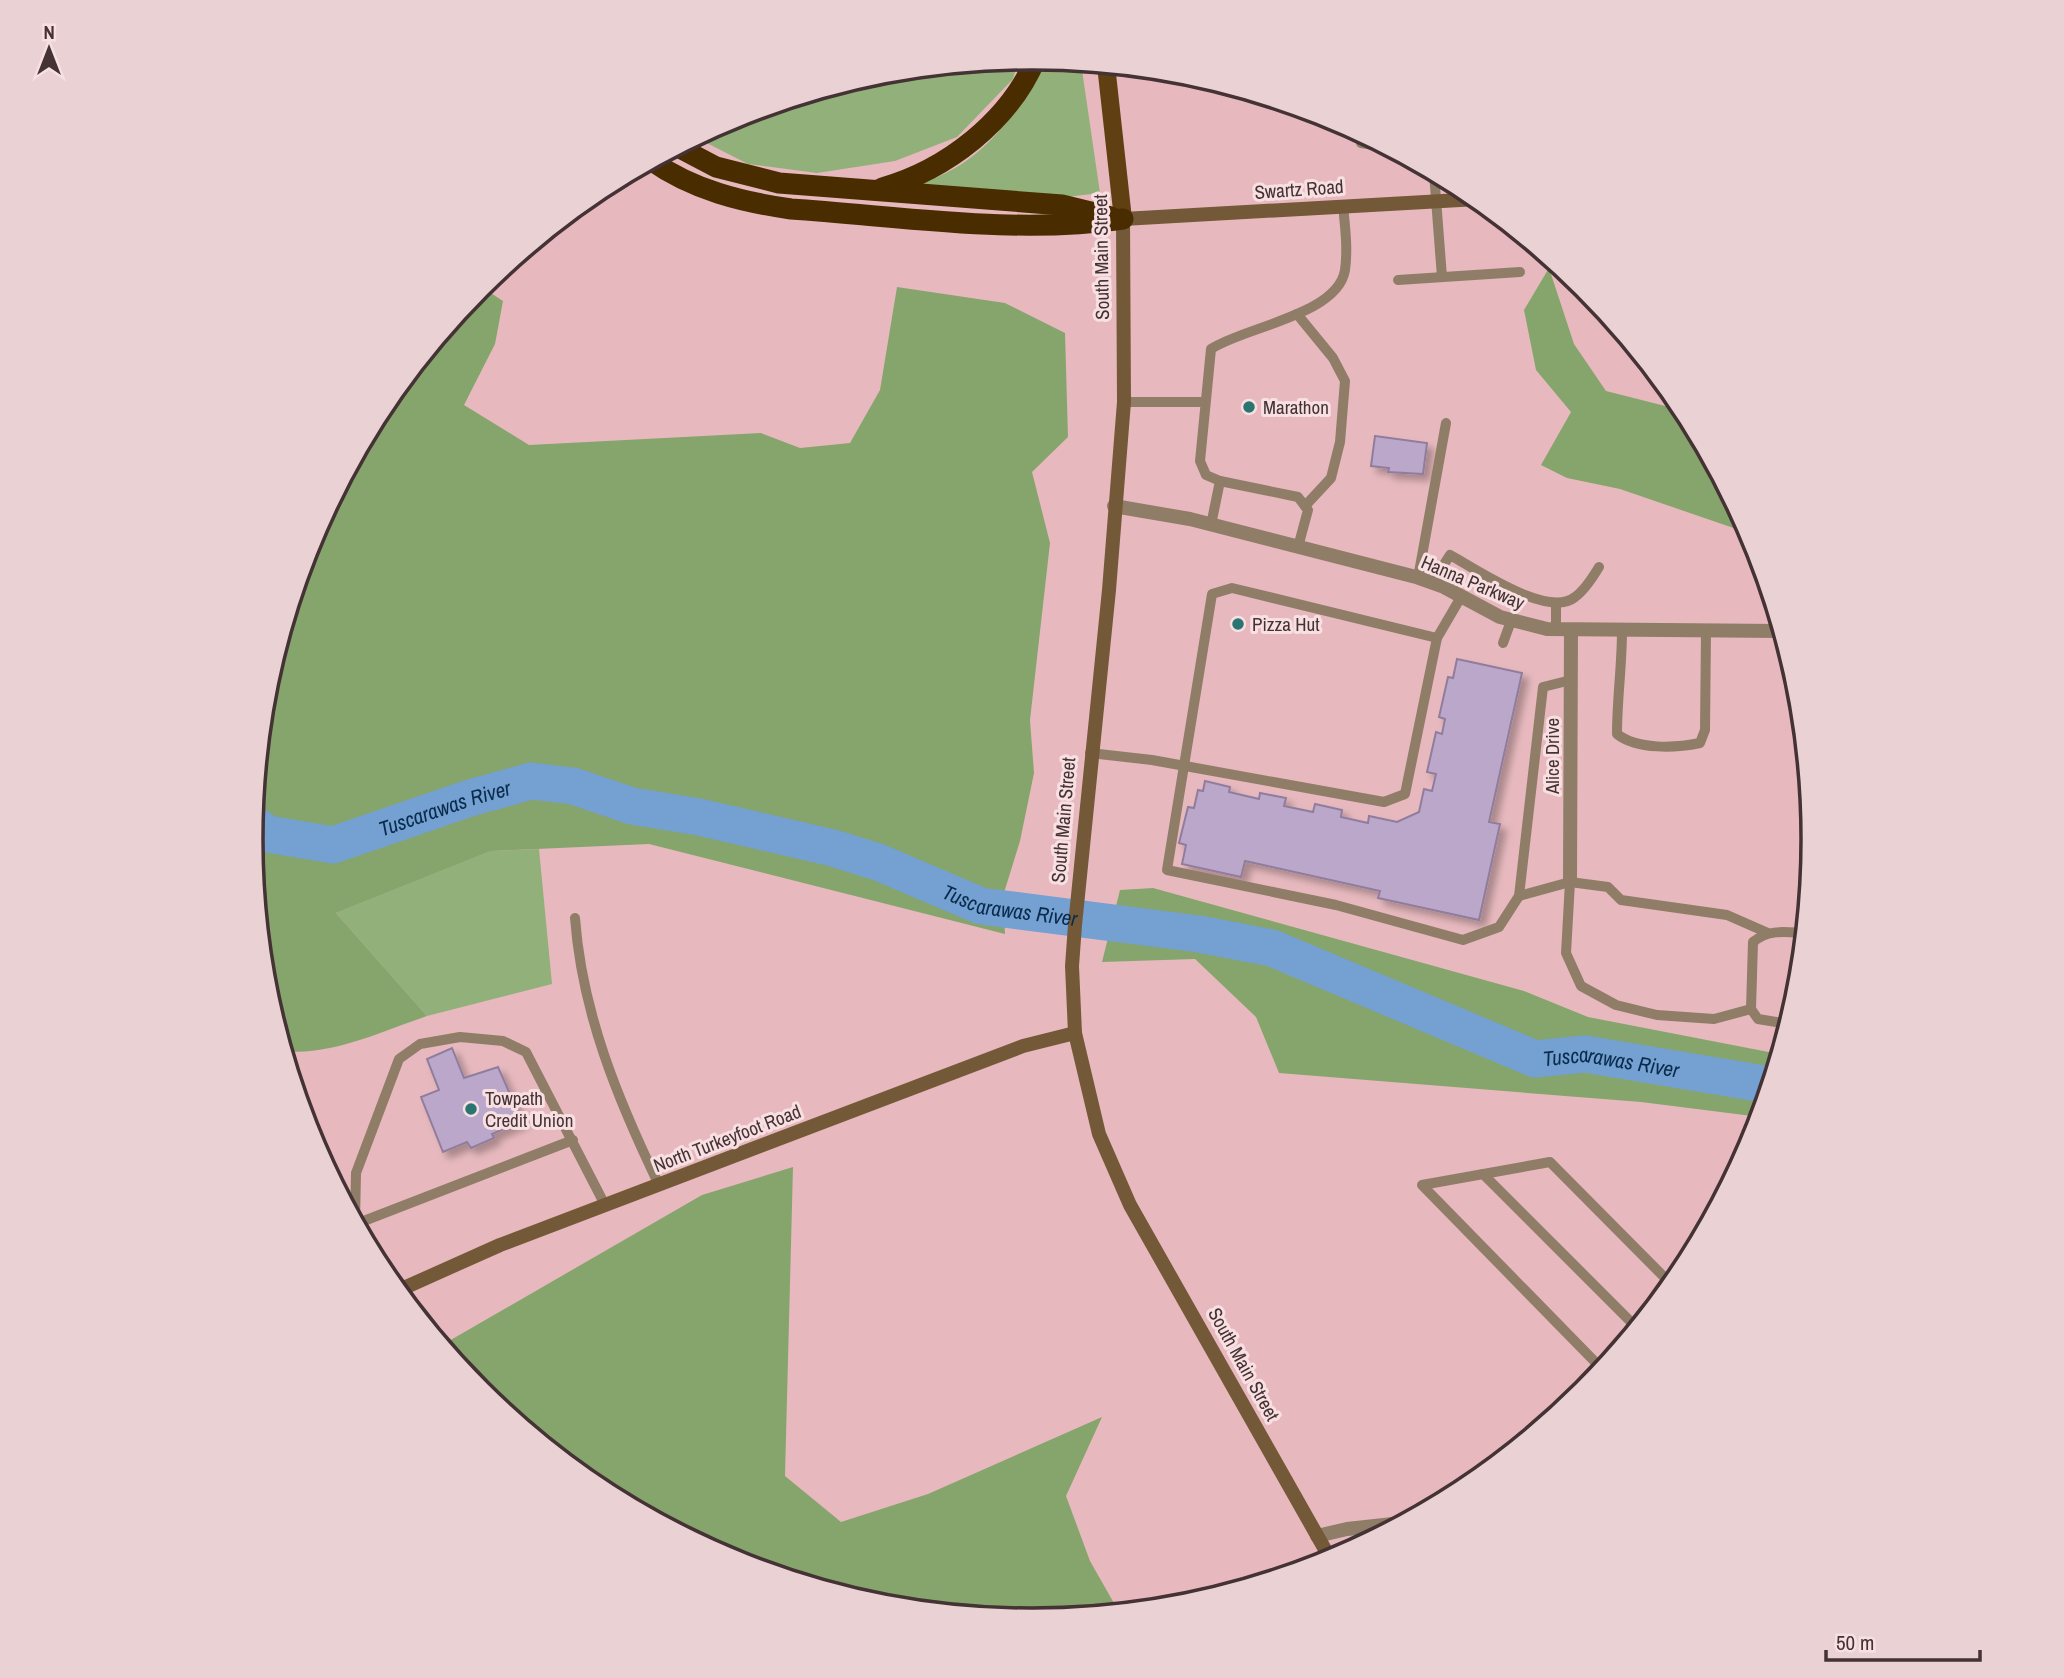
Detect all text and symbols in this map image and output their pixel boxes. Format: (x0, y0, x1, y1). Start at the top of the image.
north arrow (14, 14, 84, 84)
text: N (43, 19, 55, 45)
street label: Swartz Road (1254, 173, 1344, 205)
street label: South Main Street (1087, 193, 1115, 320)
place label: Marathon (1263, 394, 1329, 420)
marker: Marathon (1241, 399, 1257, 415)
street label: Hanna Parkway (1417, 549, 1529, 616)
place label: Pizza Hut (1252, 611, 1320, 637)
marker: Pizza Hut (1230, 616, 1246, 632)
street label: Alice Drive (1539, 718, 1565, 795)
street label: South Main Street (1045, 756, 1081, 884)
water label: Tuscarawas River (375, 773, 515, 843)
water label: Tuscarawas River (938, 877, 1080, 933)
water label: Tuscarawas River (1542, 1039, 1683, 1084)
place label: Towpath Credit Union (485, 1085, 573, 1133)
street label: North Turkeyfoot Road (650, 1098, 804, 1178)
marker: Towpath Credit Union (463, 1101, 479, 1117)
street label: South Main Street (1202, 1303, 1286, 1426)
scale bar (1826, 1618, 1980, 1662)
text: 50 m (1836, 1628, 1874, 1657)

